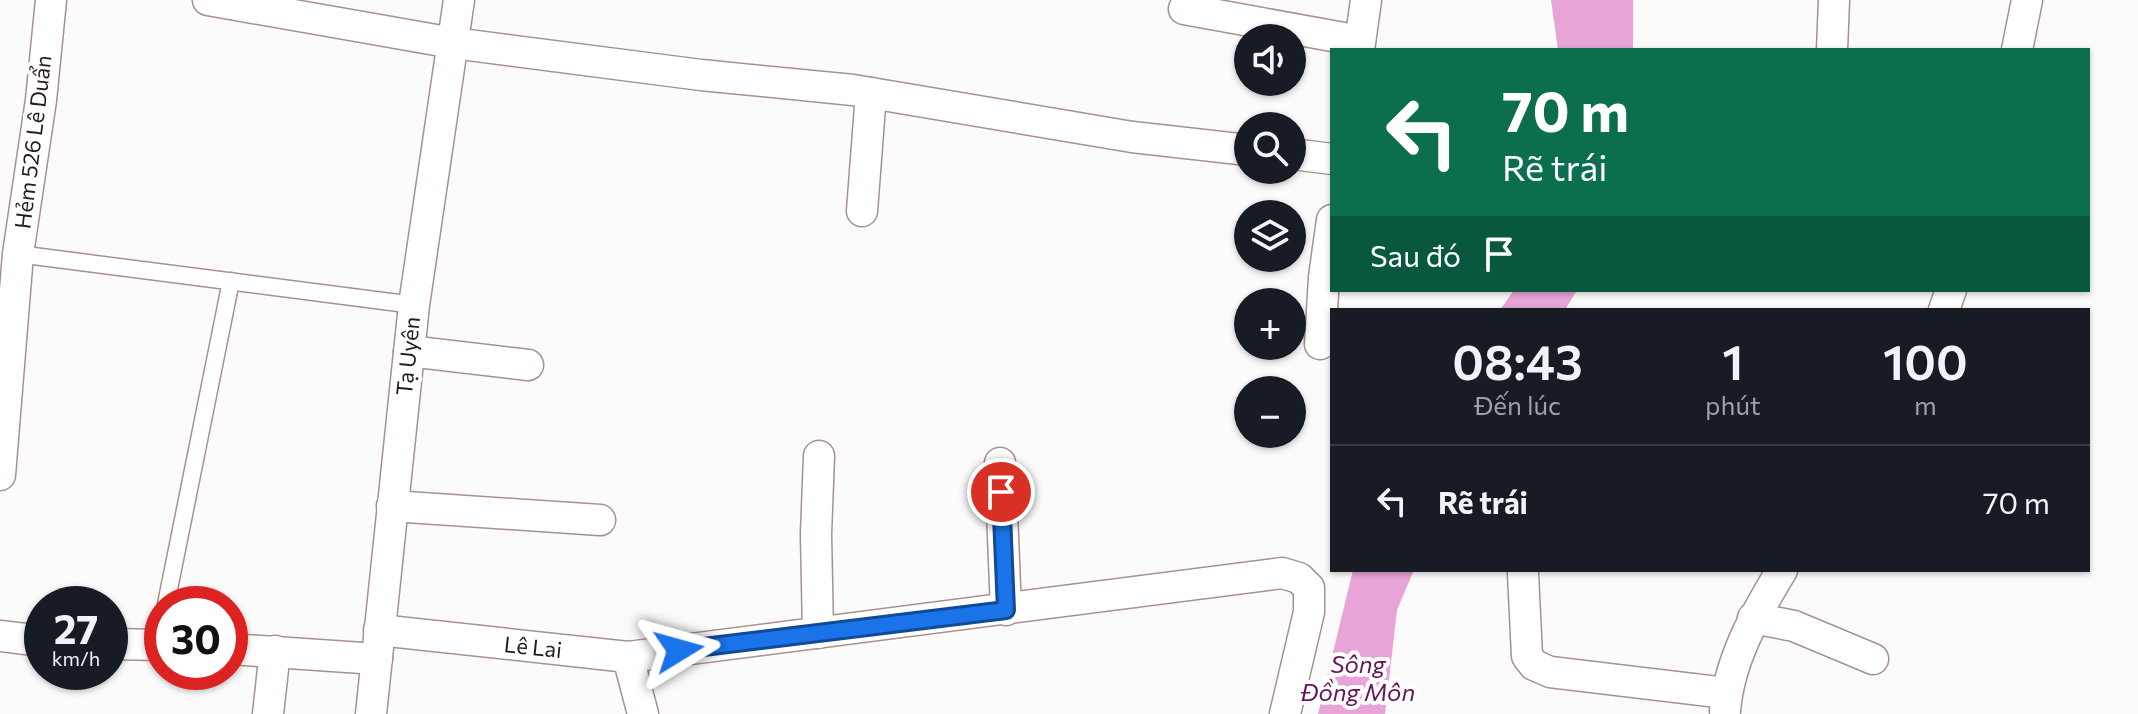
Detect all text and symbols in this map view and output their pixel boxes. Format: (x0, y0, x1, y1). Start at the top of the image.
map controls (1234, 24, 1306, 448)
button: sound (1234, 24, 1306, 96)
street label: Hẻm 526 Lê Duẩn (8, 54, 57, 230)
text: 70 m (1502, 75, 1629, 144)
icon: left (1370, 80, 1474, 184)
button: search (1234, 112, 1306, 184)
text: Rẽ trái (1502, 144, 1608, 188)
button: layers (1234, 200, 1306, 272)
icon: arrive (1477, 232, 1521, 276)
text: Sau đó (1370, 236, 1461, 273)
button: + (1234, 288, 1306, 360)
street label: Tạ Uyên (390, 315, 425, 397)
text: 08:43 (1452, 331, 1583, 390)
text: 1 (1722, 331, 1744, 390)
text: 100 (1883, 331, 1968, 390)
button: − (1234, 376, 1306, 448)
text: Đến lúc (1474, 389, 1561, 420)
text: phút (1705, 389, 1761, 420)
text: m (1914, 389, 1937, 420)
pin (967, 458, 1035, 526)
icon: arrive (979, 470, 1023, 514)
icon: left (1370, 479, 1414, 523)
text: Rẽ trái (1438, 483, 1528, 520)
text: 70 m (1983, 483, 2050, 520)
speed limit sign: 30 (144, 586, 248, 690)
text: 27 (54, 603, 98, 652)
position arrow (637, 608, 721, 692)
street label: Lê Lai (503, 630, 563, 663)
text: km/h (52, 646, 100, 670)
water label: Sông Đồng Môn (1301, 649, 1415, 706)

